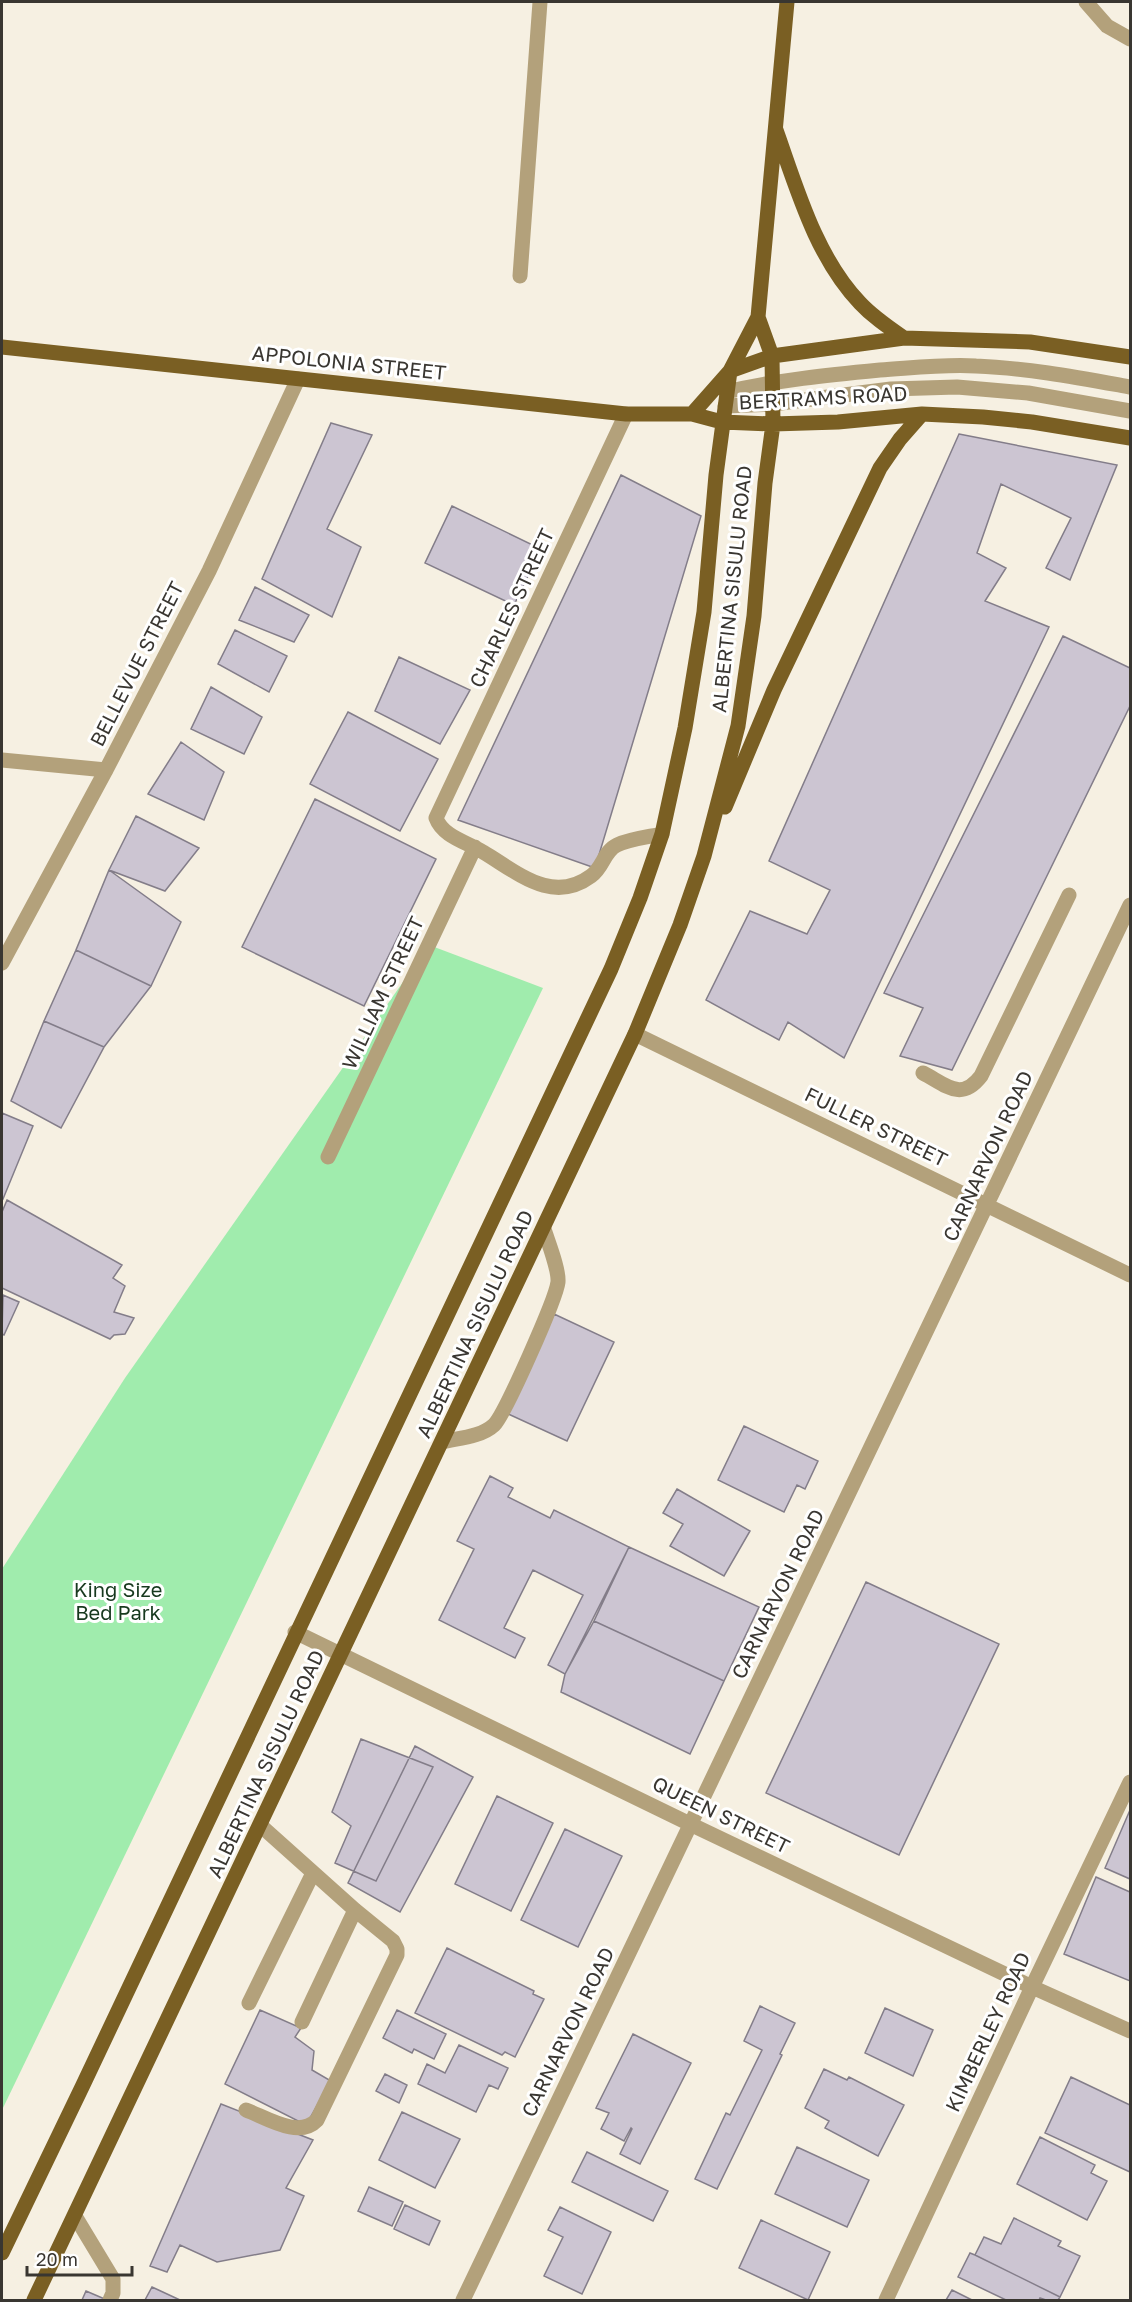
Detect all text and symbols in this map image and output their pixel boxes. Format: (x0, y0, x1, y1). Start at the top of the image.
street label: APPOLONIA STREET (251, 340, 447, 384)
street label: BERTRAMS ROAD (738, 381, 908, 413)
street label: ALBERTINA SISULU ROAD (706, 464, 756, 714)
street label: CHARLES STREET (464, 524, 558, 691)
street label: BELLEVUE STREET (84, 577, 188, 750)
street label: WILLIAM STREET (336, 912, 428, 1073)
street label: CARNARVON ROAD (937, 1066, 1037, 1245)
street label: FULLER STREET (801, 1081, 952, 1171)
street label: ALBERTINA SISULU ROAD (411, 1206, 537, 1441)
street label: CARNARVON ROAD (726, 1505, 829, 1682)
park label: King Size Bed Park (74, 1577, 162, 1624)
street label: ALBERTINA SISULU ROAD (202, 1646, 328, 1881)
street label: QUEEN STREET (649, 1771, 794, 1858)
street label: CARNARVON ROAD (516, 1943, 619, 2120)
street label: KIMBERLEY ROAD (940, 1948, 1035, 2115)
scale bar (27, 2239, 132, 2277)
text: 20 m (36, 2248, 78, 2270)

